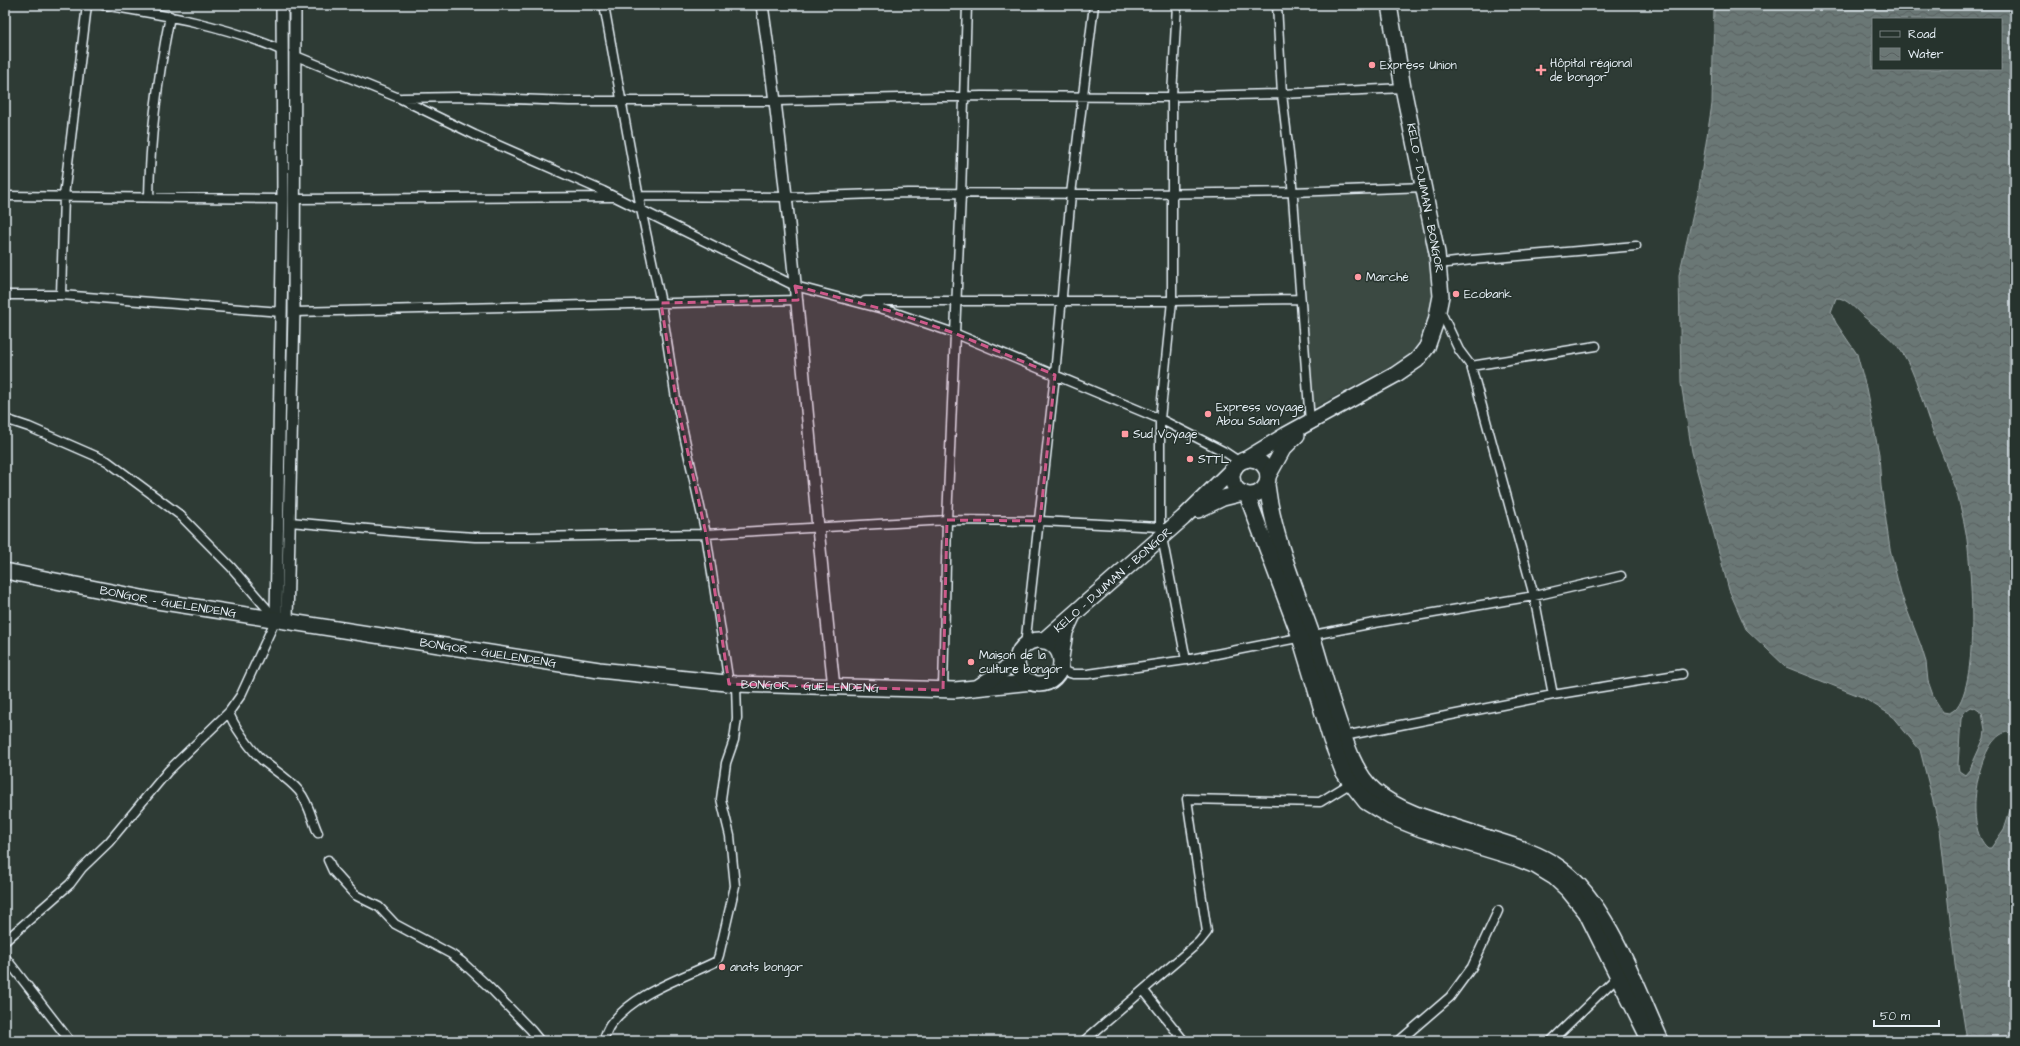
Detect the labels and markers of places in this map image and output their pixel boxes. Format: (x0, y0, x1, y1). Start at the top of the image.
place label: Hôpital régional de bongor (1550, 55, 1632, 87)
place label: Express Union (1380, 57, 1457, 74)
marker: Express Union (1367, 60, 1377, 70)
marker: Hôpital régional de bongor (1535, 64, 1547, 76)
place label: Marché (1366, 269, 1409, 286)
marker: Marché (1353, 272, 1363, 282)
place label: Ecobank (1464, 286, 1512, 303)
marker: Ecobank (1451, 289, 1461, 299)
place label: Express voyage Abou Salam (1216, 399, 1304, 430)
marker: Express voyage Abou Salam (1203, 409, 1213, 419)
place label: Sud Voyage (1133, 426, 1198, 444)
marker: Sud Voyage (1120, 429, 1130, 439)
place label: STTL (1198, 451, 1230, 468)
marker: STTL (1185, 454, 1195, 464)
place label: Maison de la culture bongor (979, 647, 1063, 679)
marker: Maison de la culture bongor (966, 657, 976, 667)
place label: anats bongor (730, 959, 803, 977)
marker: anats bongor (717, 962, 727, 972)

